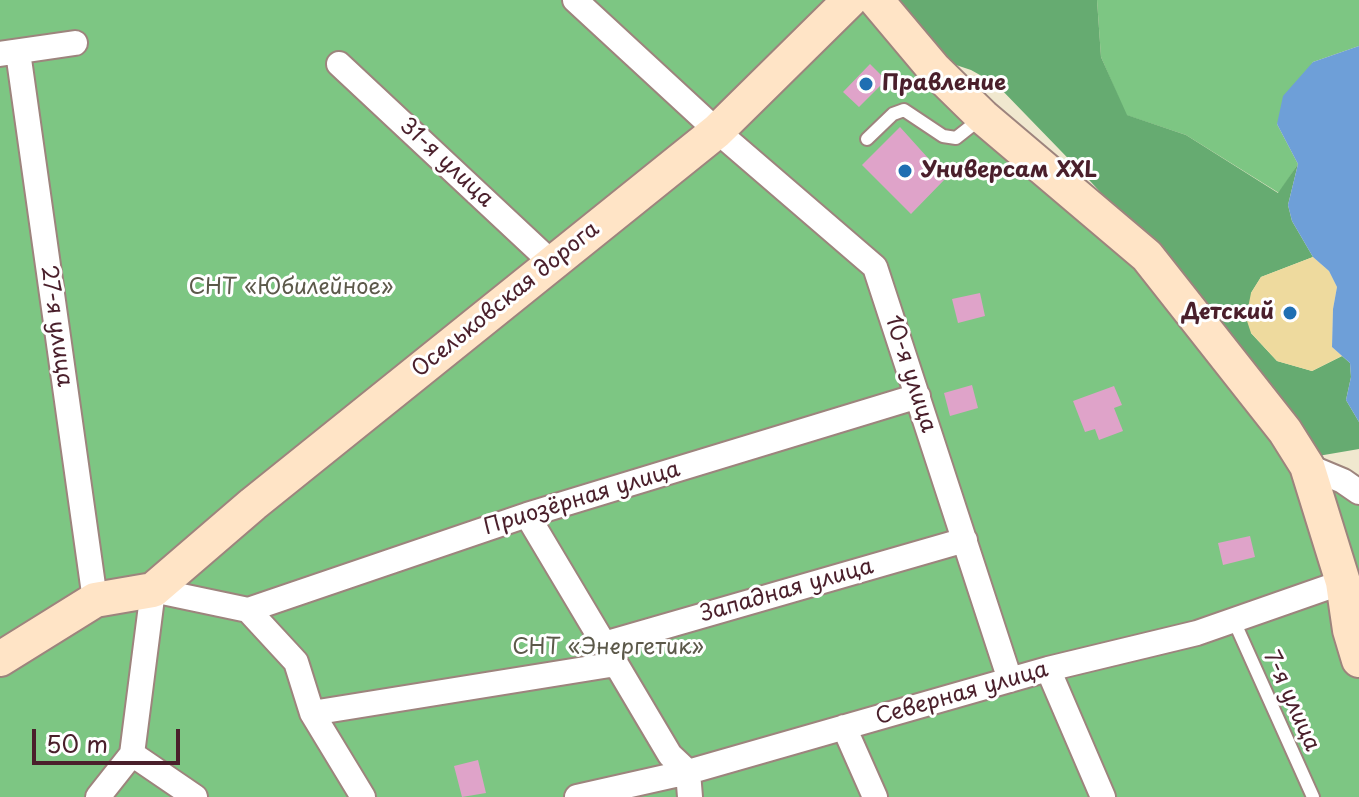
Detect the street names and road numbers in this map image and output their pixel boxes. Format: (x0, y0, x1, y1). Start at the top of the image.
street label: 31-я улица (394, 113, 498, 213)
street label: Осельковская дорога (407, 216, 605, 384)
street label: 27-я улица (34, 264, 78, 388)
street label: 10-я улица (879, 312, 941, 436)
street label: Приозёрная улица (481, 457, 683, 541)
street label: Западная улица (698, 554, 876, 628)
street label: 7-я улица (1257, 647, 1325, 755)
street label: Северная улица (873, 657, 1051, 731)

